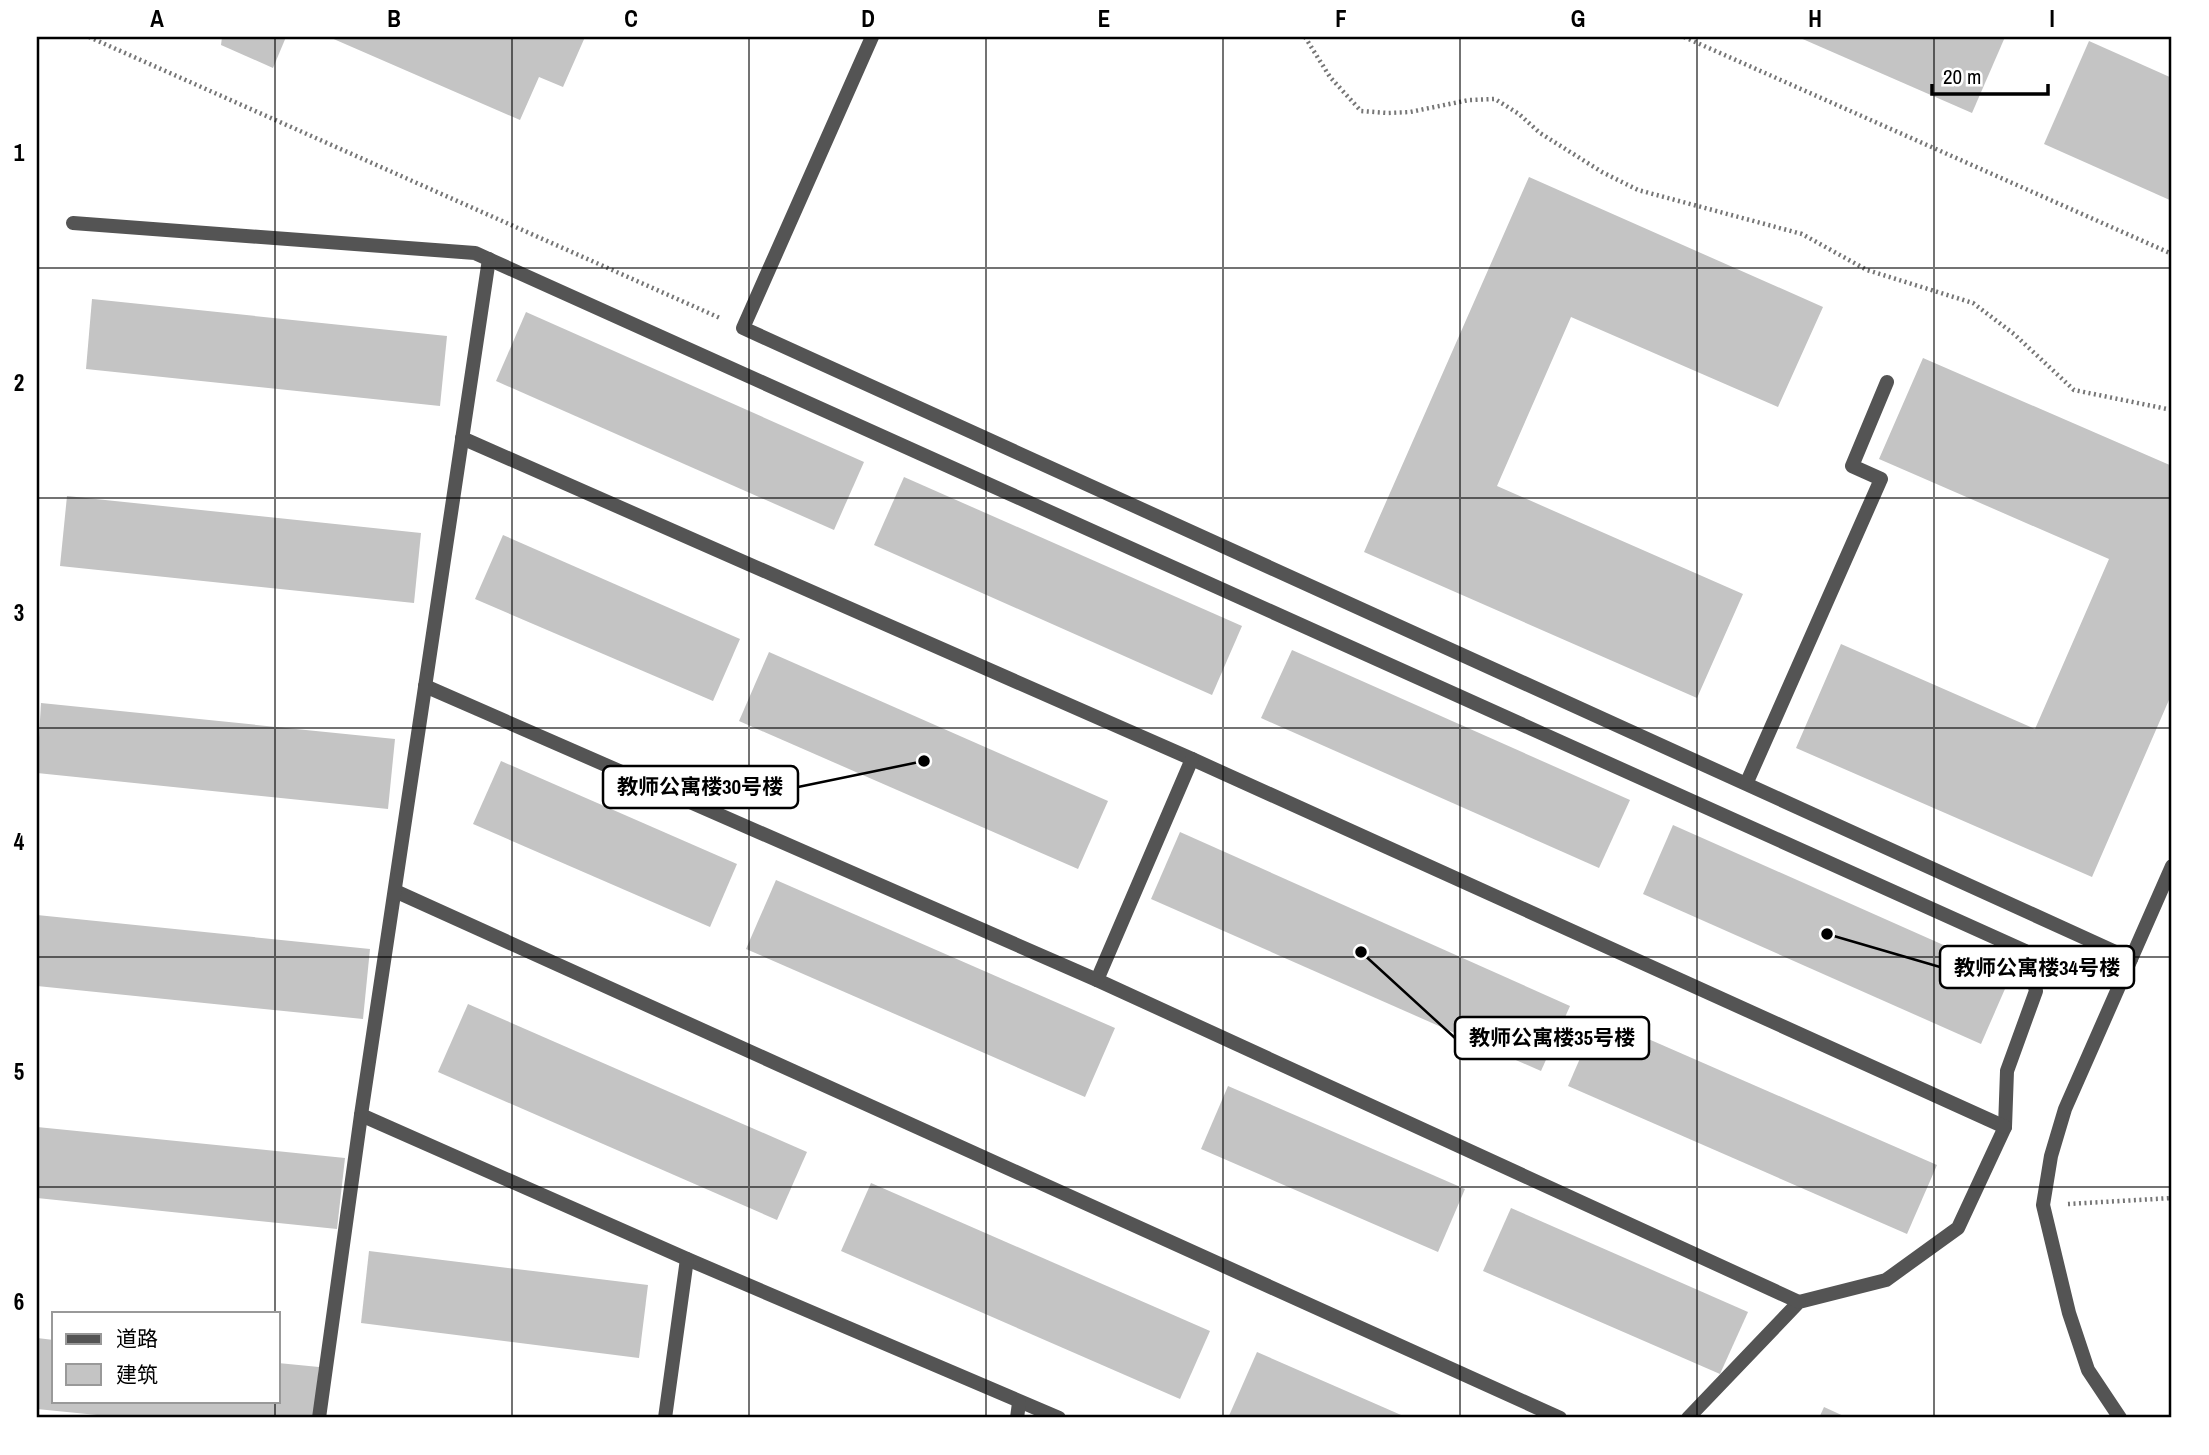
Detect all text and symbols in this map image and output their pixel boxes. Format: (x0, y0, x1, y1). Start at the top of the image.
text: A (150, 3, 164, 34)
text: B (387, 3, 401, 34)
text: C (624, 3, 638, 34)
text: D (861, 3, 875, 34)
text: E (1098, 3, 1110, 34)
text: F (1335, 3, 1347, 34)
text: G (1571, 3, 1585, 34)
text: H (1808, 3, 1822, 34)
text: I (2049, 3, 2055, 34)
scale bar (1932, 52, 2048, 96)
text: 20 m (1943, 62, 1981, 91)
text: 1 (14, 137, 25, 168)
text: 2 (14, 367, 24, 398)
text: 3 (14, 597, 24, 628)
callout: 教师公寓楼30号楼 (603, 766, 798, 808)
text: 教师公寓楼30号楼 (617, 772, 783, 801)
text: 4 (14, 826, 25, 857)
callout: 教师公寓楼34号楼 (1940, 946, 2134, 988)
text: 教师公寓楼34号楼 (1954, 953, 2120, 982)
callout: 教师公寓楼35号楼 (1455, 1017, 1649, 1059)
text: 教师公寓楼35号楼 (1469, 1023, 1635, 1052)
text: 5 (14, 1056, 24, 1087)
text: 6 (14, 1286, 24, 1317)
legend (52, 1312, 280, 1402)
text: 道路 (116, 1324, 158, 1353)
text: 建筑 (116, 1360, 158, 1389)

